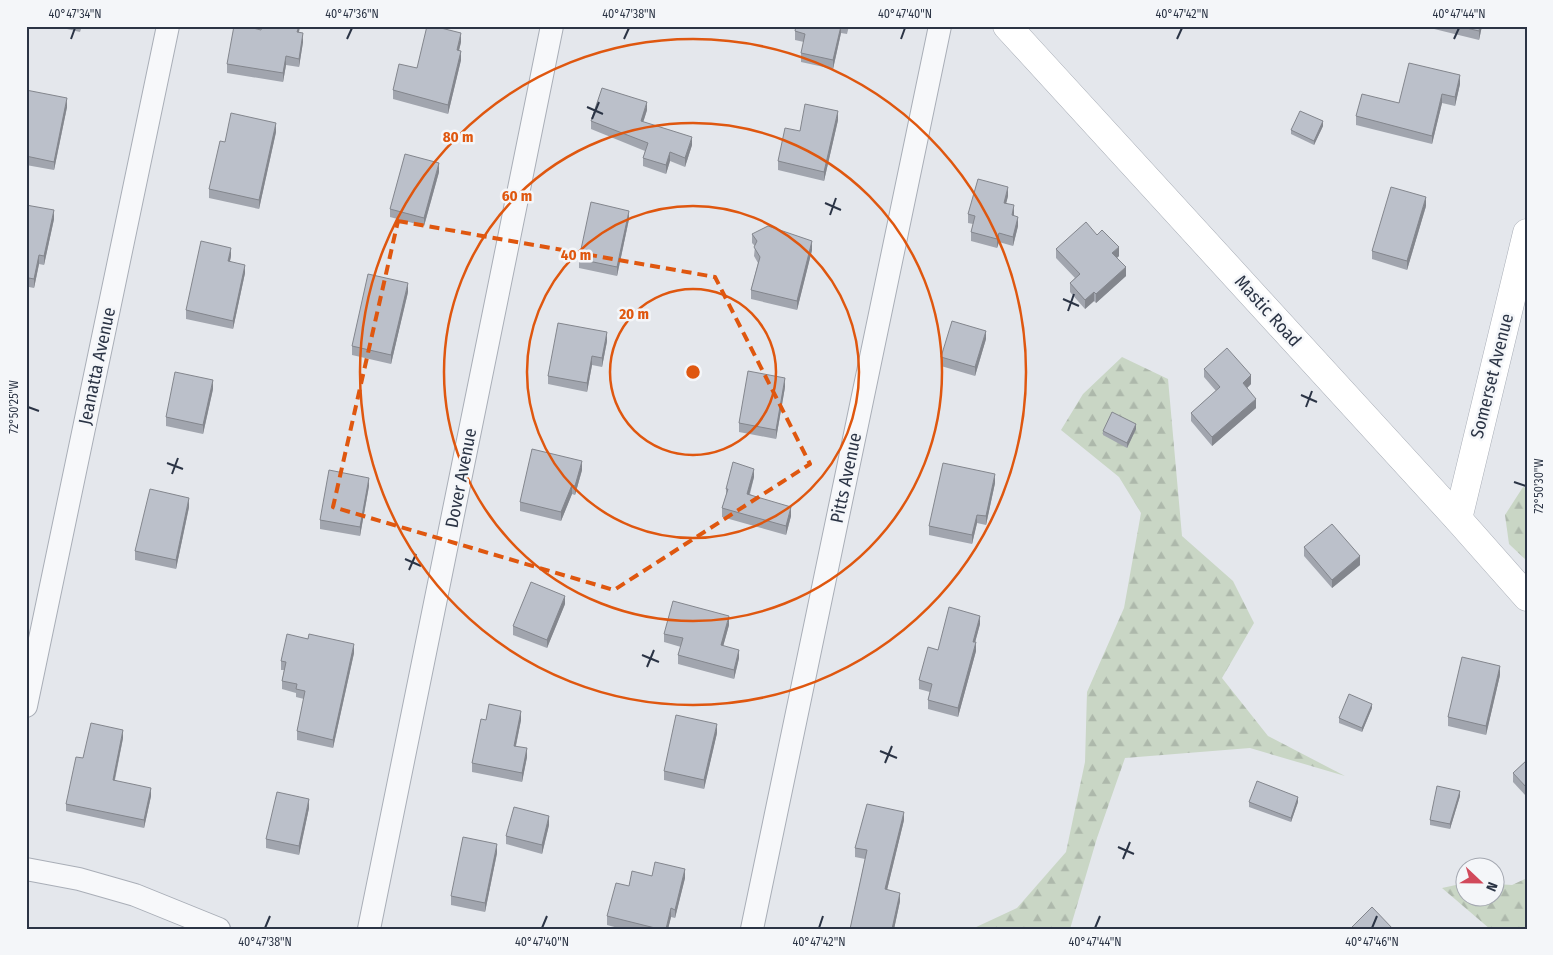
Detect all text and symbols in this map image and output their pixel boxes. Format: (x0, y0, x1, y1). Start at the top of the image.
text: 40°47'34"N (48, 7, 102, 21)
text: 40°47'36"N (325, 7, 379, 21)
text: 40°47'38"N (602, 7, 656, 21)
text: 40°47'40"N (878, 7, 932, 21)
text: 40°47'42"N (1156, 7, 1208, 21)
text: 40°47'44"N (1432, 7, 1486, 21)
text: 80 m (443, 128, 473, 146)
text: 60 m (502, 187, 532, 205)
text: 40 m (561, 246, 591, 264)
street label: Mastic Road (1230, 271, 1306, 351)
street label: Jeanatta Avenue (74, 305, 120, 427)
text: 20 m (618, 305, 649, 323)
street label: Somerset Avenue (1466, 311, 1518, 441)
centre of rings (684, 363, 702, 381)
text: 72°50'25"W (7, 380, 21, 434)
street label: Dover Avenue (441, 426, 481, 530)
street label: Pitts Avenue (826, 431, 866, 525)
text: 72°50'30"W (1532, 459, 1546, 513)
north arrow (1456, 858, 1506, 908)
text: N (1482, 880, 1501, 894)
text: 40°47'38"N (238, 935, 292, 949)
text: 40°47'40"N (515, 935, 569, 949)
text: 40°47'42"N (793, 935, 845, 949)
text: 40°47'44"N (1068, 935, 1122, 949)
text: 40°47'46"N (1345, 935, 1399, 949)

